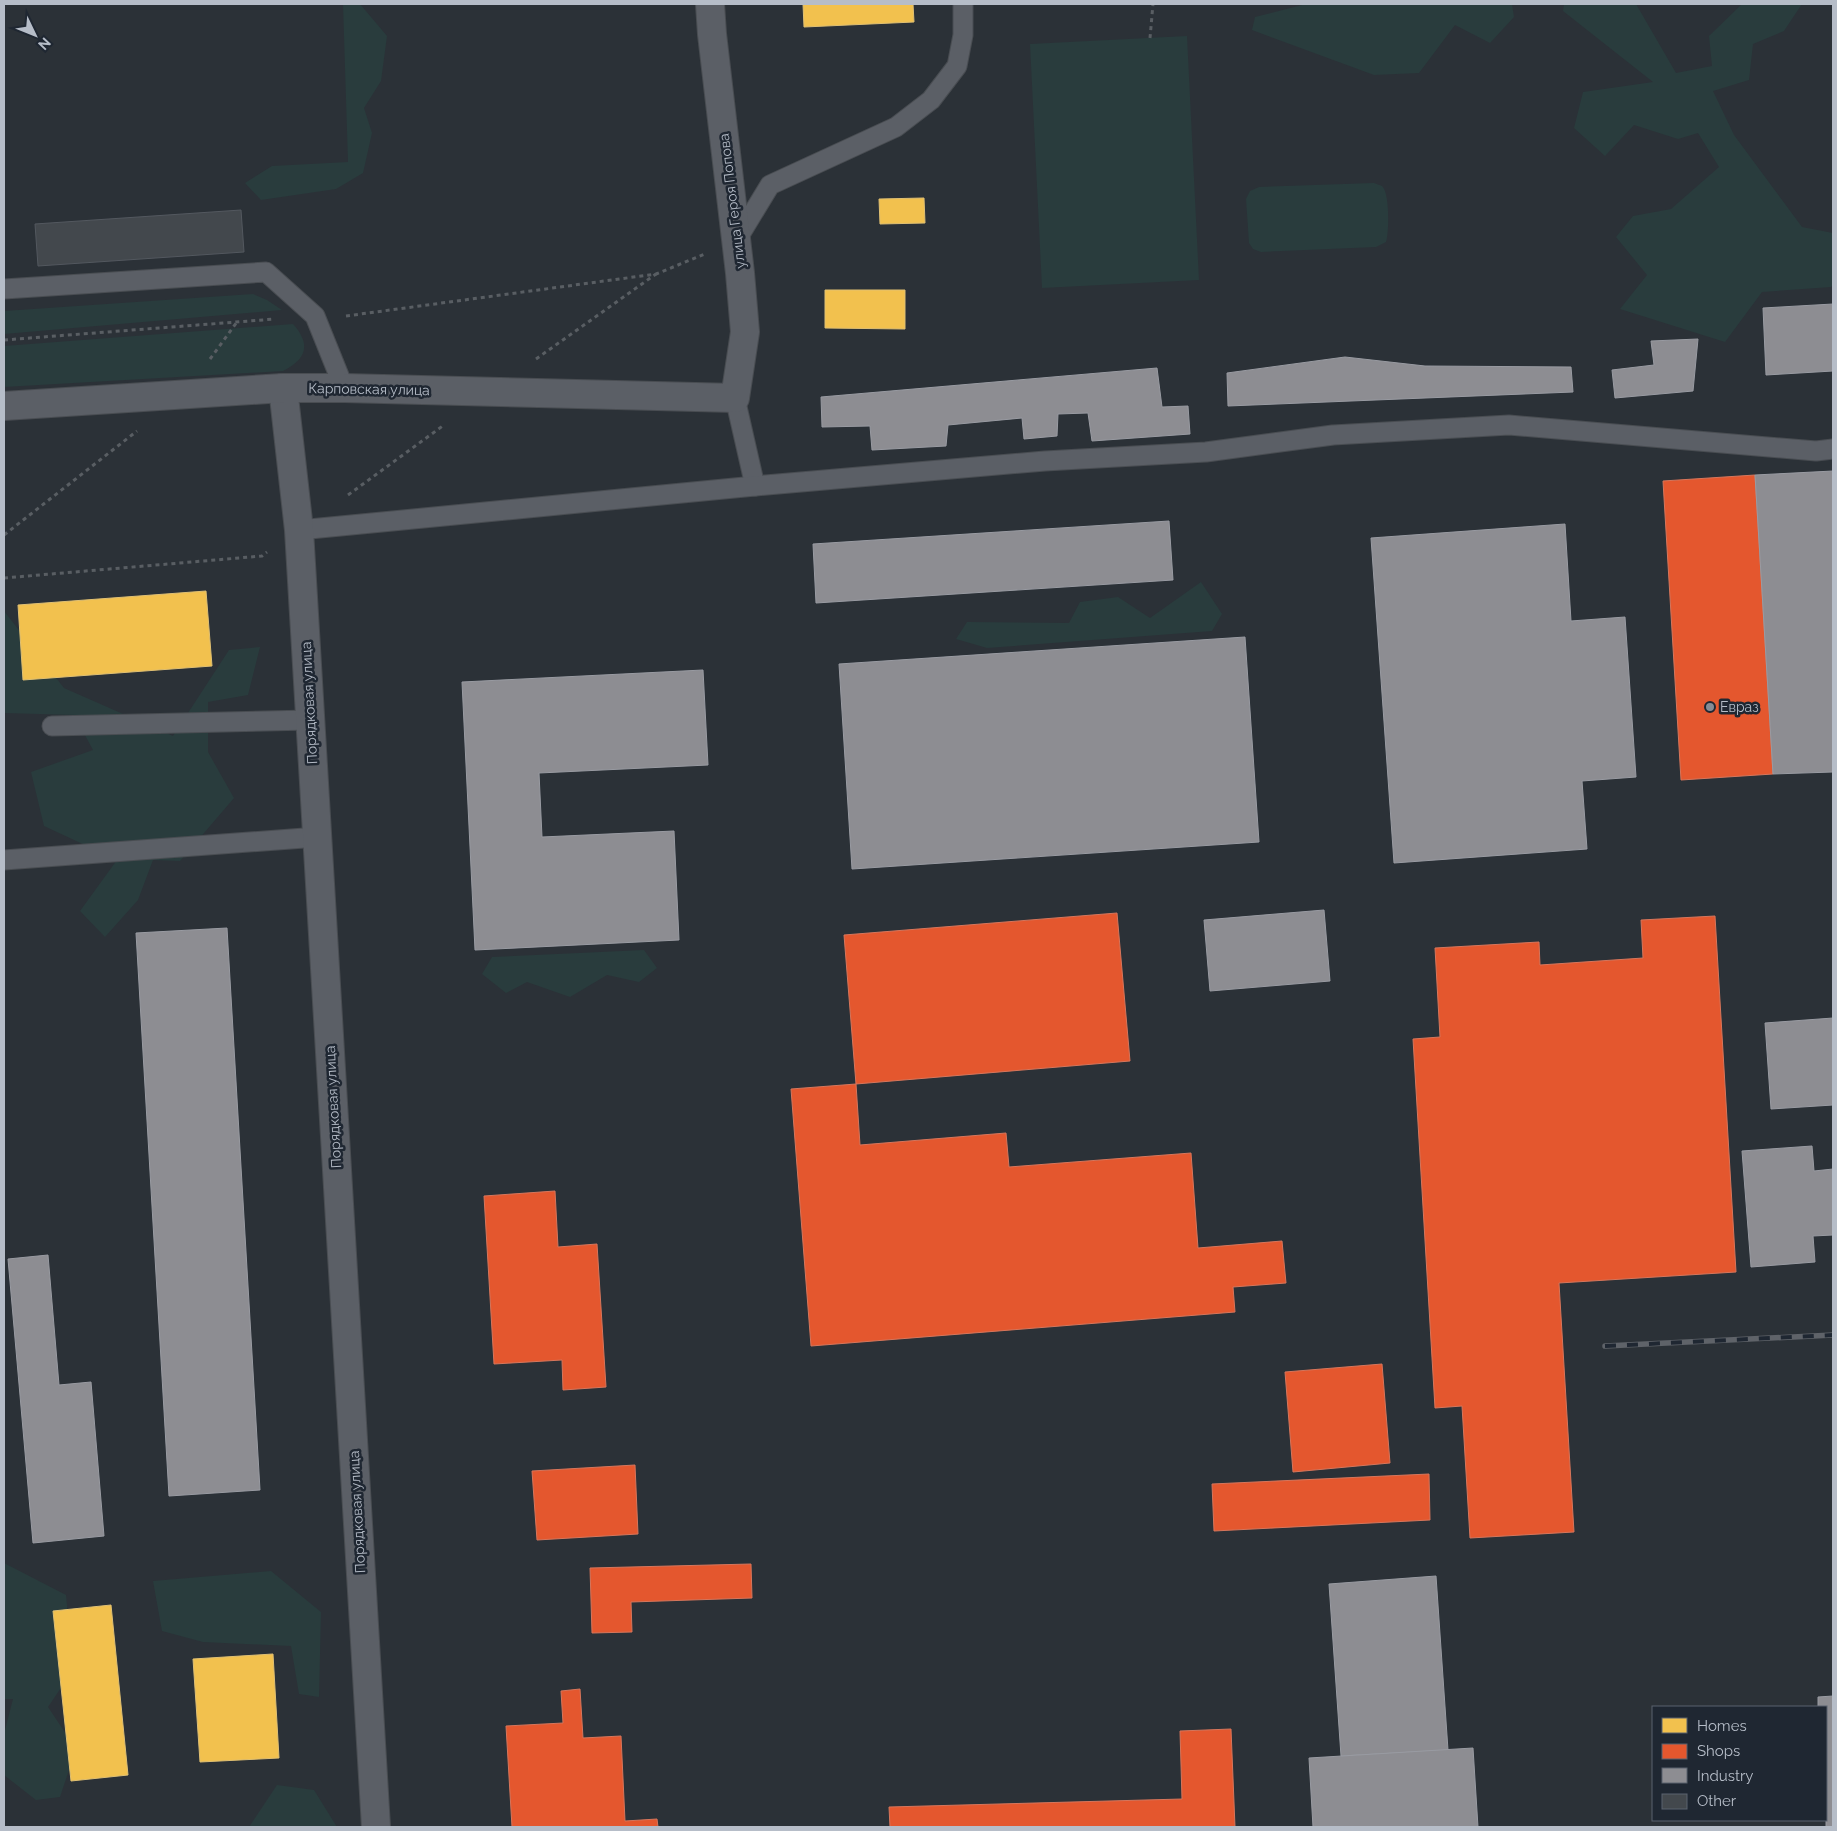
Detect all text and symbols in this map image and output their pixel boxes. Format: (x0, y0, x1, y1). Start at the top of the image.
north arrow (10, 10, 60, 60)
text: N (35, 35, 54, 53)
street label: улица Героя Попова (716, 132, 748, 270)
street label: Карповская улица (308, 380, 430, 398)
street label: Порядковая улица (298, 641, 320, 765)
place label: Евраз (1720, 699, 1759, 715)
marker: Евраз (1704, 701, 1716, 713)
street label: Порядковая улица (322, 1045, 344, 1169)
street label: Порядковая улица (346, 1450, 368, 1574)
legend (1652, 1706, 1827, 1821)
text: Homes (1697, 1717, 1747, 1735)
text: Shops (1697, 1742, 1740, 1760)
text: Industry (1697, 1767, 1753, 1785)
text: Other (1697, 1792, 1737, 1810)

